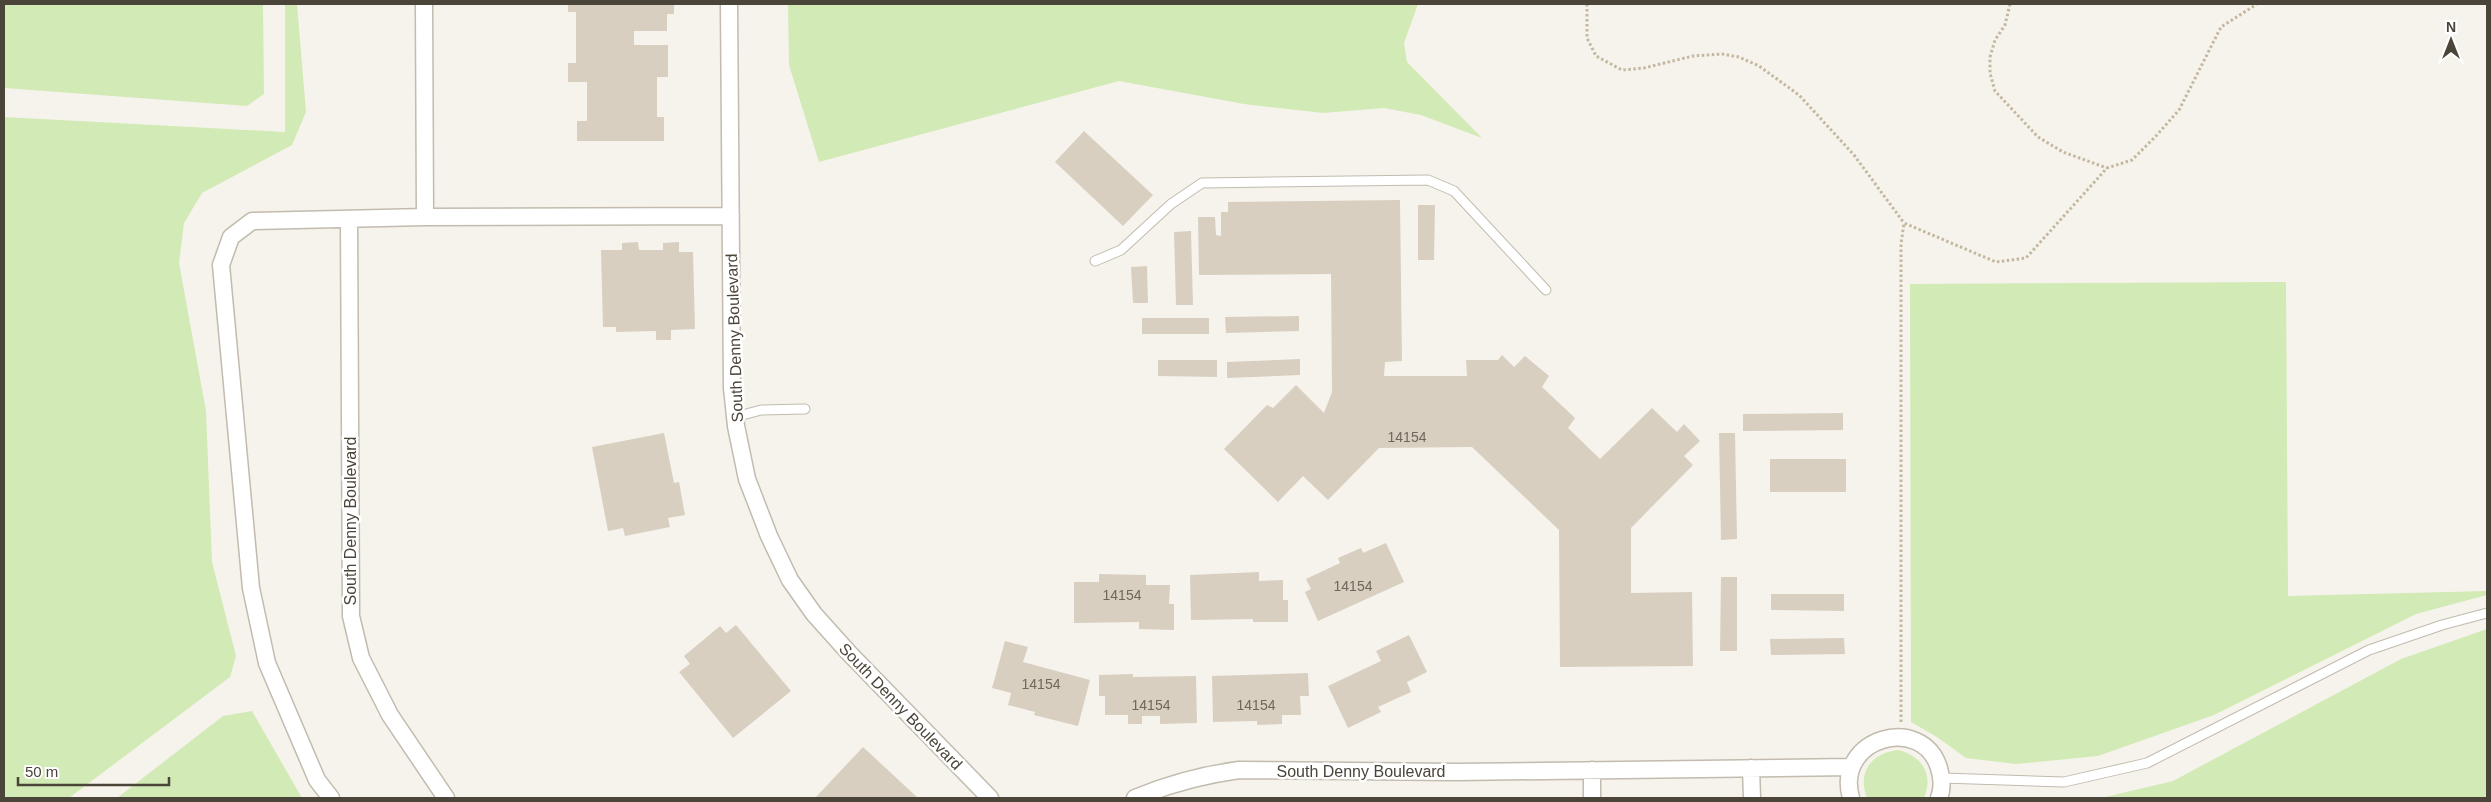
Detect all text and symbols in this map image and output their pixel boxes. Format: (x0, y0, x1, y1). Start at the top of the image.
north arrow (2426, 15, 2476, 65)
text: N (2446, 19, 2456, 35)
street label: South Denny Boulevard (723, 253, 746, 423)
house number: 14154 (1388, 429, 1427, 445)
street label: South Denny Boulevard (342, 437, 359, 606)
house number: 14154 (1334, 578, 1373, 594)
house number: 14154 (1103, 587, 1142, 603)
street label: South Denny Boulevard (836, 640, 965, 773)
house number: 14154 (1022, 676, 1061, 692)
house number: 14154 (1132, 697, 1171, 713)
house number: 14154 (1237, 697, 1276, 713)
scale bar (18, 754, 169, 786)
text: 50 m (25, 763, 58, 780)
street label: South Denny Boulevard (1277, 763, 1446, 780)

